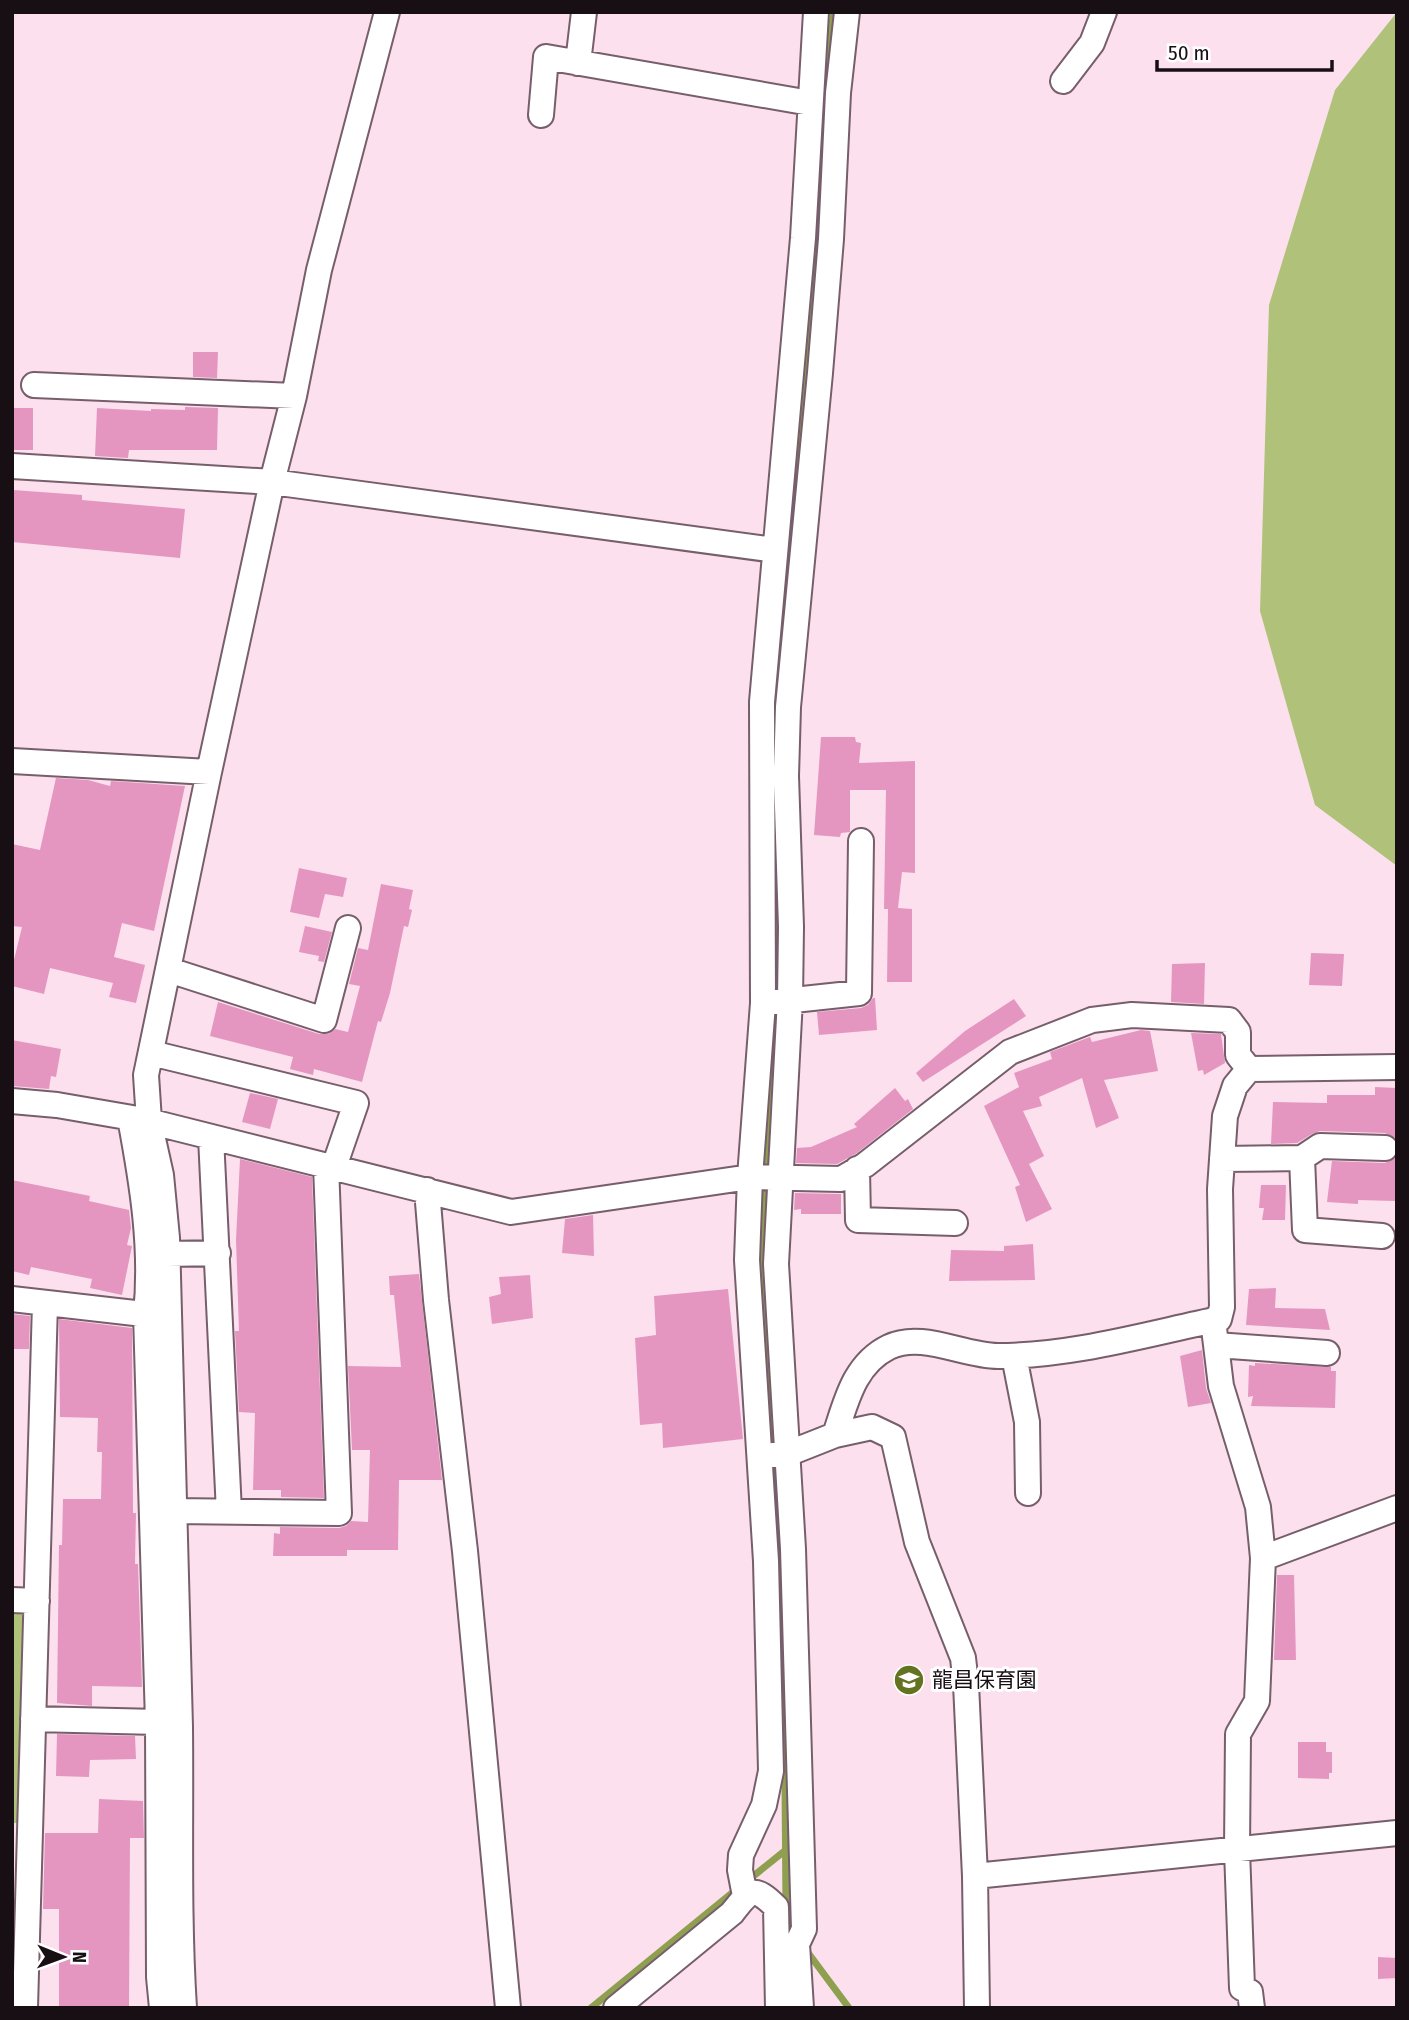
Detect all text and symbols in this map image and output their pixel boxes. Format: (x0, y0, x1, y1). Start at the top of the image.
scale bar (1157, 28, 1332, 72)
text: 50 m (1168, 40, 1210, 66)
school or university icon: 龍昌保育園 (892, 1663, 926, 1697)
place label: 龍昌保育園 (932, 1667, 1037, 1693)
north arrow (28, 1922, 98, 1992)
text: N (68, 1951, 91, 1963)

